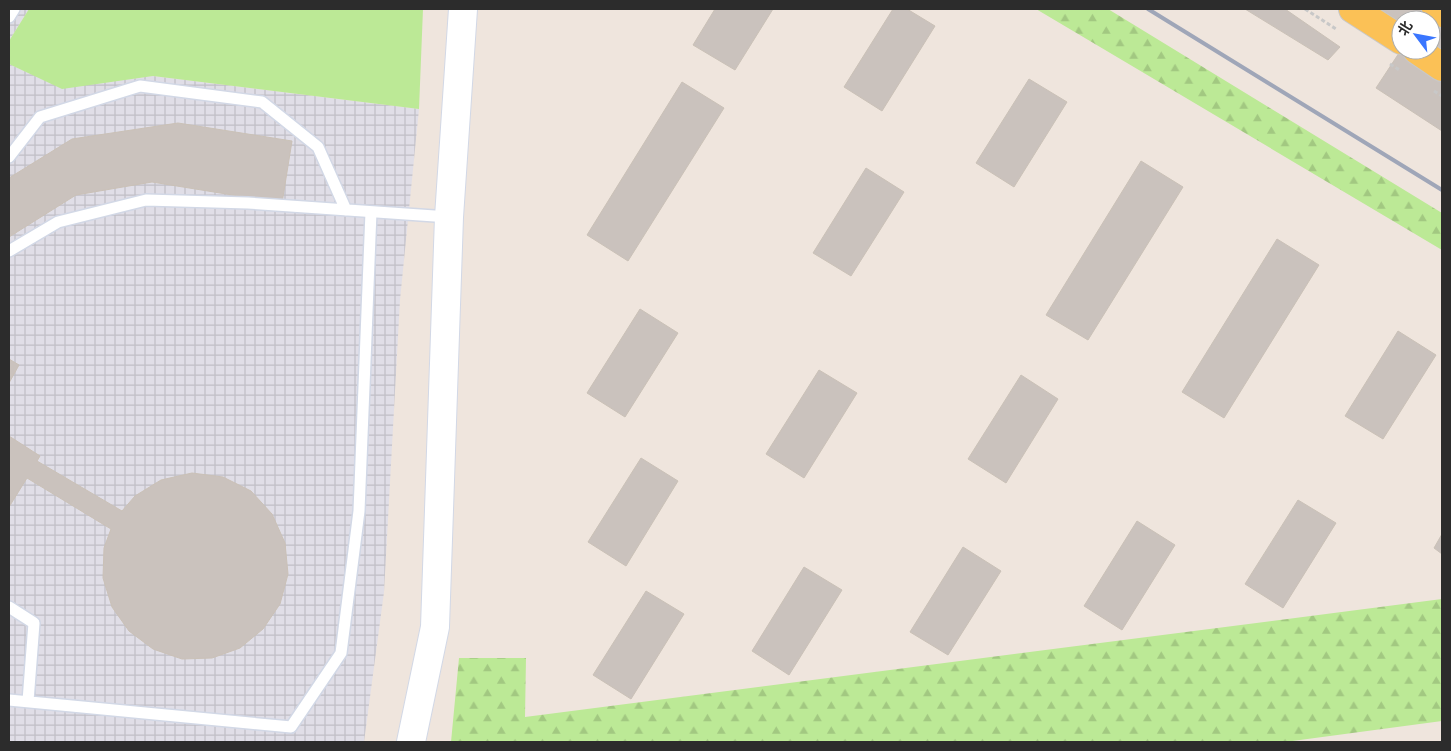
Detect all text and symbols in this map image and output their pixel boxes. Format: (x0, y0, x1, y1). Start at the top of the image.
north arrow (1391, 10, 1441, 60)
text: 北 (1395, 18, 1415, 38)

